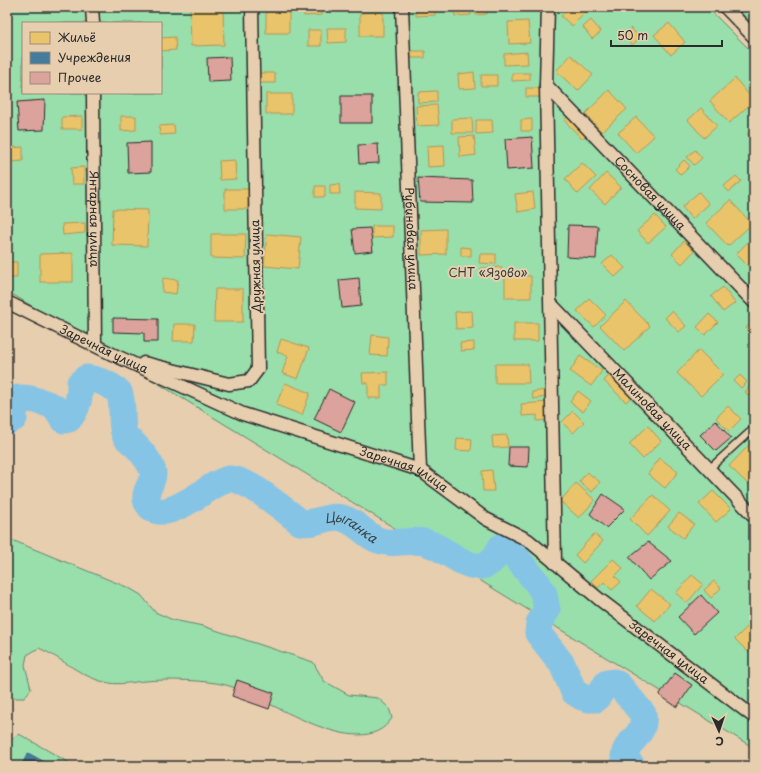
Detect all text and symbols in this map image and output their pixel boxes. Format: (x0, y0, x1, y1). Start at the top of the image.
legend (22, 22, 162, 94)
scale bar (611, 22, 722, 48)
text: 50 m (617, 26, 648, 44)
text: Жильё (57, 28, 96, 46)
text: Учреждения (58, 48, 131, 66)
text: Прочее (58, 68, 102, 86)
street label: Сосновая улица (611, 152, 691, 234)
street label: Янтарная улица (86, 171, 104, 268)
street label: Рубиновая улица (401, 187, 423, 291)
street label: Дружная улица (245, 219, 265, 314)
park label: СНТ «Язово» (449, 263, 528, 281)
street label: Заречная улица (57, 320, 152, 378)
street label: Малиновая улица (609, 364, 697, 454)
street label: Заречная улица (358, 442, 453, 496)
water label: Цыганка (323, 507, 382, 547)
street label: Заречная улица (626, 615, 713, 688)
north arrow (699, 711, 739, 751)
text: С (715, 733, 724, 750)

